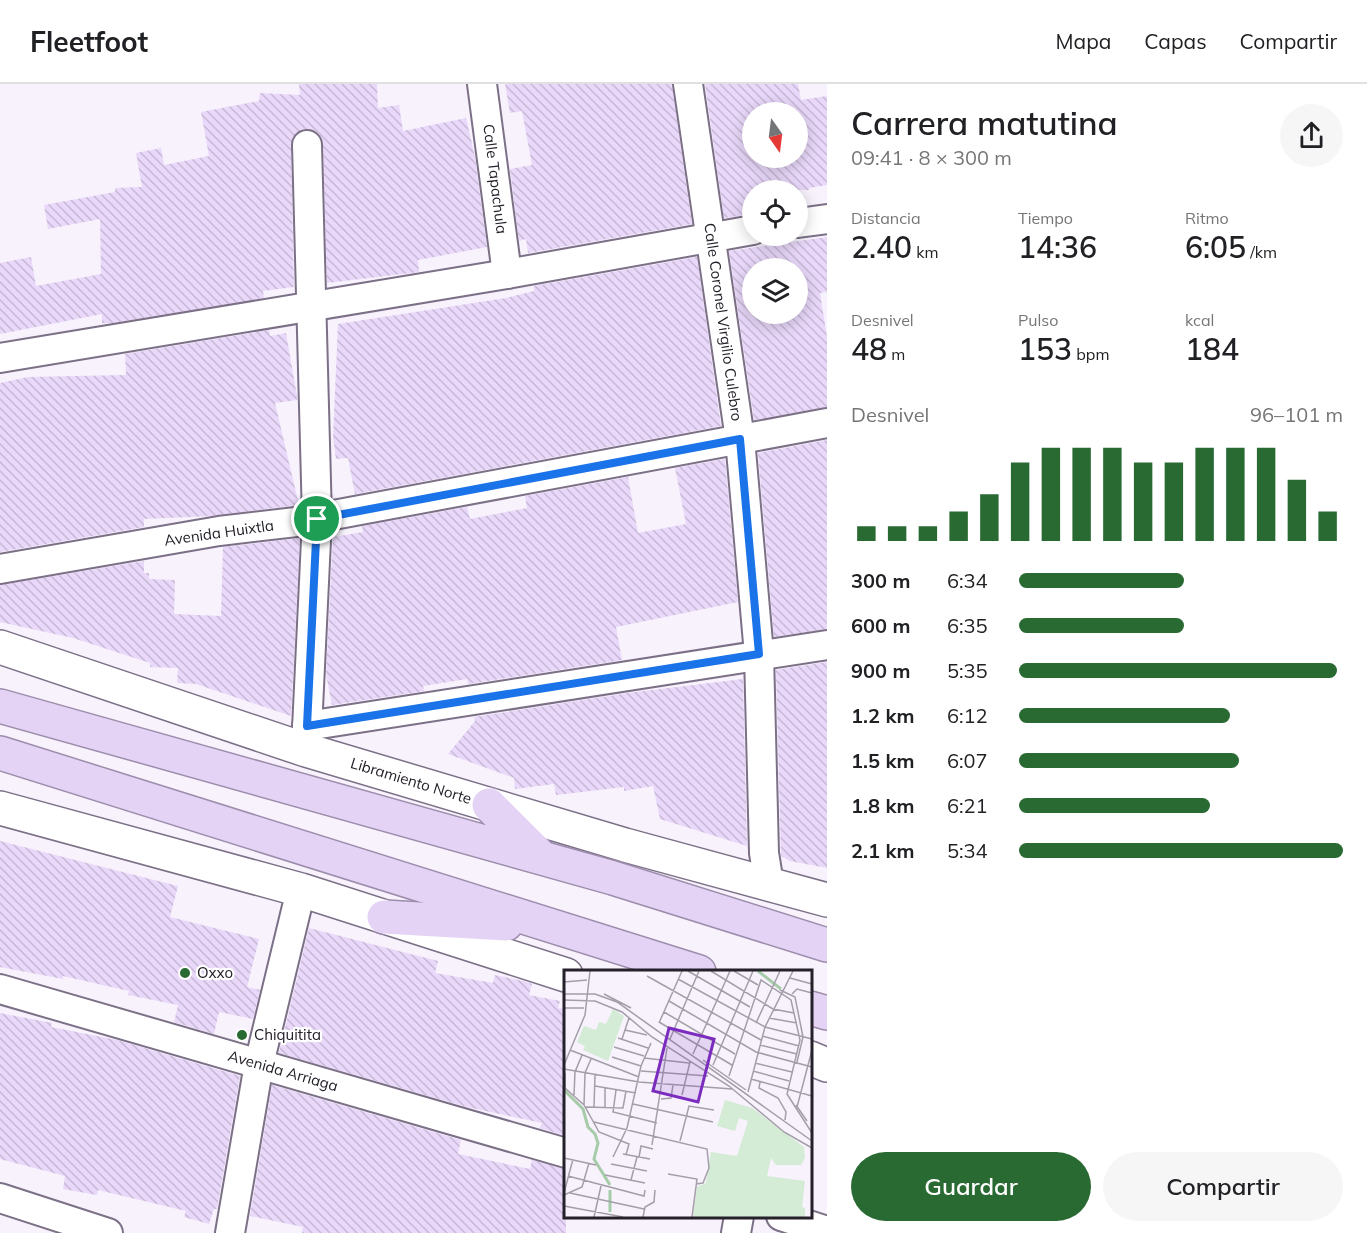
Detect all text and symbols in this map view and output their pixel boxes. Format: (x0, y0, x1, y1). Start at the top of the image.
text: Fleetfoot (30, 24, 148, 59)
text: Mapa (1056, 28, 1111, 54)
text: Capas (1144, 28, 1207, 54)
text: Compartir (1240, 28, 1337, 54)
north arrow (742, 102, 808, 168)
map controls (742, 102, 808, 324)
text: Carrera matutina (851, 102, 1118, 143)
button: share (1280, 104, 1343, 167)
street label: Calle Tapachula (479, 123, 512, 235)
text: 09:41 · 8 × 300 m (851, 145, 1012, 170)
button: locate (742, 180, 808, 246)
text: Distancia (851, 208, 921, 228)
text: Tiempo (1018, 208, 1073, 228)
text: Ritmo (1185, 208, 1229, 228)
street label: Calle Coronel Virgilio Culebro (700, 222, 747, 422)
text: 2.40 (851, 228, 912, 266)
text: 14:36 (1018, 228, 1097, 266)
text: 6:05 (1185, 228, 1246, 266)
text: km (912, 242, 939, 262)
text: /km (1246, 242, 1277, 262)
button: layers (742, 258, 808, 324)
text: Desnivel (851, 310, 914, 330)
text: Pulso (1018, 310, 1058, 330)
text: kcal (1185, 310, 1214, 330)
text: 48 (851, 330, 887, 368)
text: 153 (1018, 330, 1072, 368)
text: 184 (1185, 330, 1239, 368)
text: m (887, 344, 905, 364)
text: bpm (1072, 344, 1109, 364)
text: Desnivel (851, 402, 929, 427)
text: 96–101 m (1250, 402, 1343, 427)
pin (291, 493, 342, 544)
icon: arrive (300, 502, 333, 535)
street label: Avenida Huixtla (163, 515, 275, 550)
text: 300 m (851, 568, 910, 593)
text: 6:34 (947, 568, 988, 593)
text: 600 m (851, 613, 910, 638)
text: 6:35 (947, 613, 988, 638)
text: 900 m (851, 658, 910, 683)
text: 5:35 (947, 658, 988, 683)
text: 1.2 km (851, 703, 914, 728)
text: 6:12 (947, 703, 988, 728)
text: 1.5 km (851, 748, 914, 773)
text: 6:07 (947, 748, 988, 773)
street label: Libramiento Norte (348, 753, 474, 808)
text: 1.8 km (851, 793, 914, 818)
text: 6:21 (947, 793, 988, 818)
text: 2.1 km (851, 838, 914, 863)
text: 5:34 (947, 838, 988, 863)
place label: Oxxo (197, 963, 233, 982)
marker: Oxxo (178, 966, 192, 980)
inset map (564, 970, 812, 1218)
place label: Chiquitita (254, 1025, 321, 1044)
marker: Chiquitita (235, 1028, 249, 1042)
street label: Avenida Arriaga (226, 1046, 340, 1095)
button: Guardar (851, 1152, 1091, 1221)
button: Compartir (1103, 1152, 1343, 1221)

